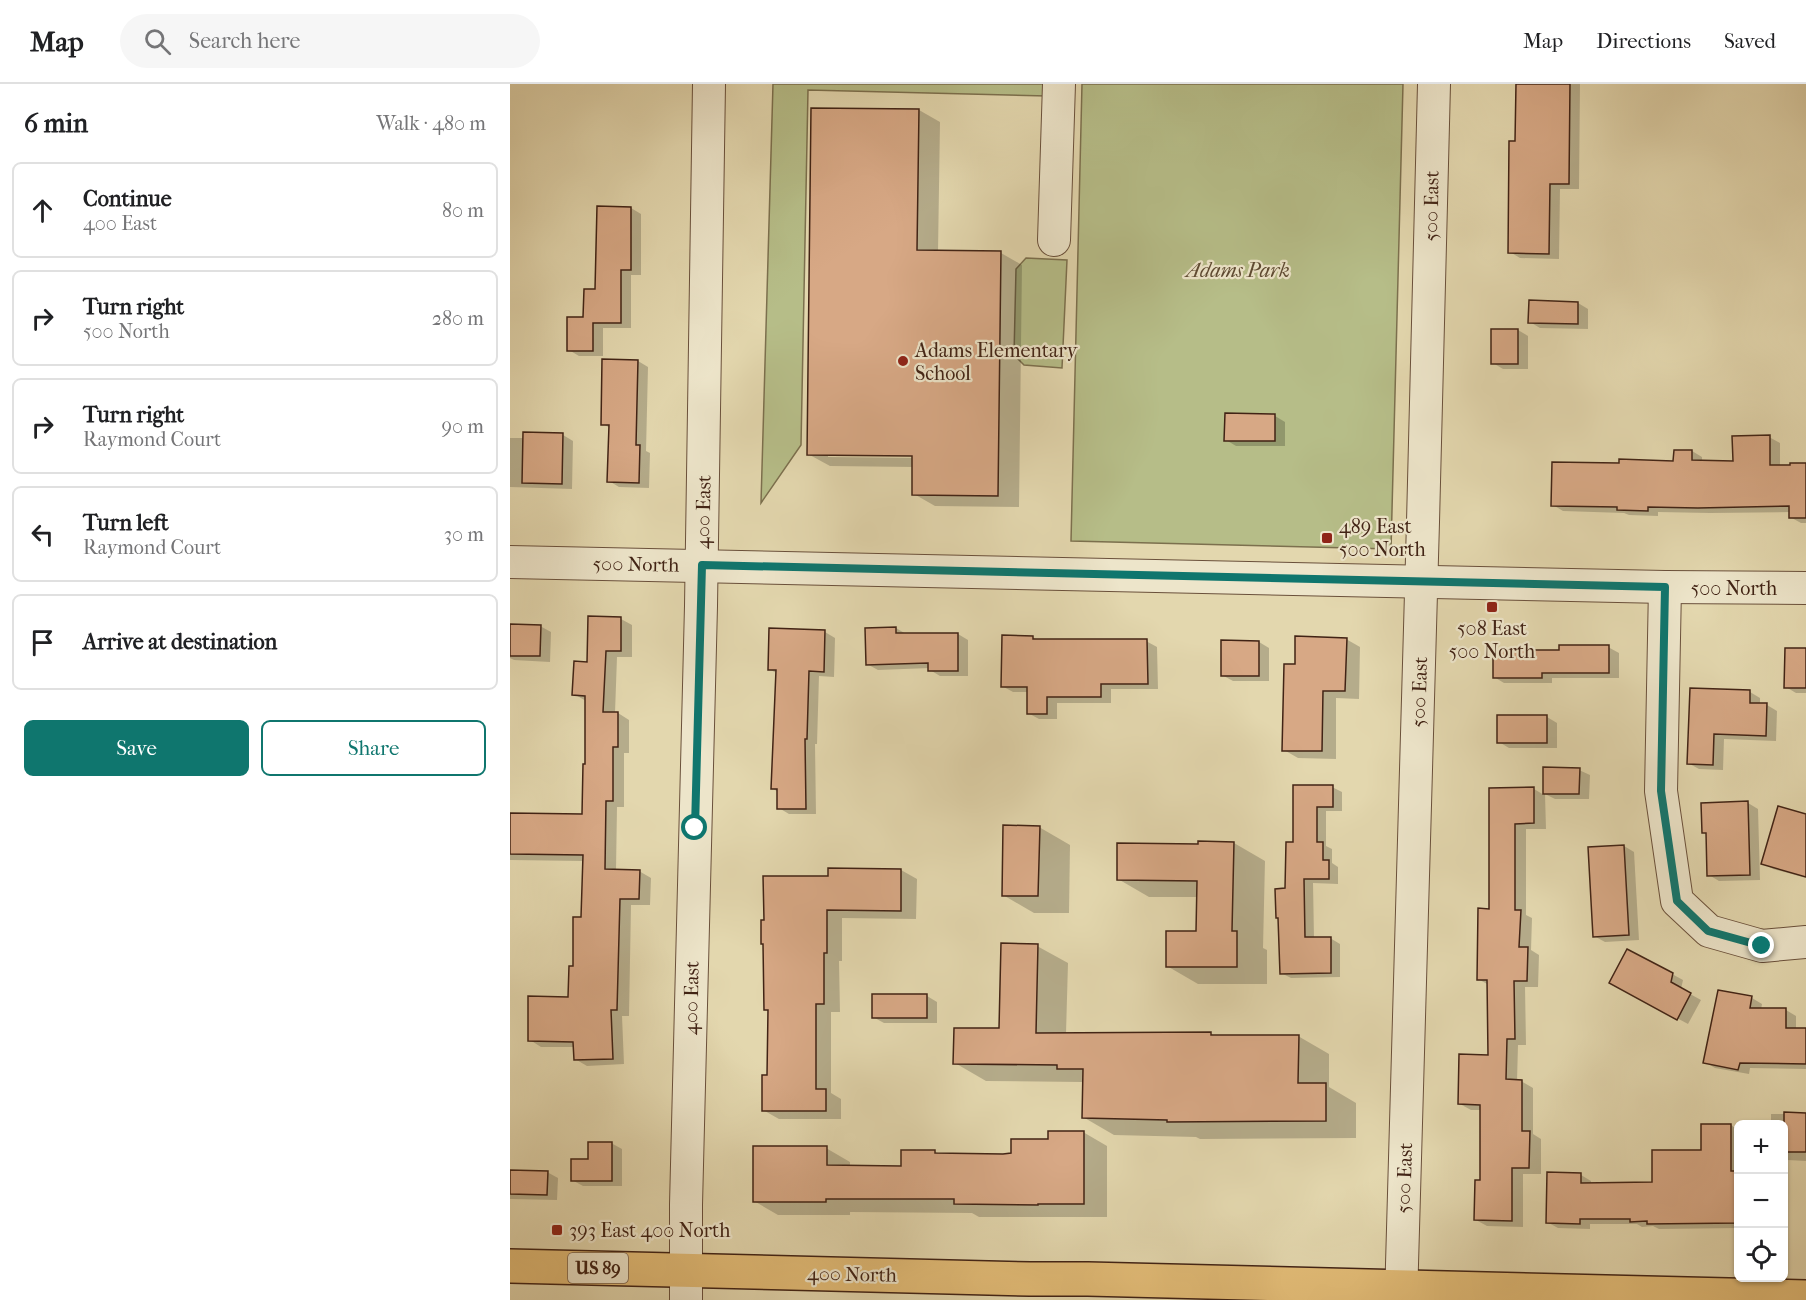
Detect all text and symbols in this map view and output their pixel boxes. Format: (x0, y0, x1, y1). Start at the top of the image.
search box (120, 14, 540, 68)
text: Map (30, 25, 84, 58)
icon: search (141, 25, 174, 58)
text: Search here (189, 28, 300, 54)
text: Map (1523, 29, 1563, 53)
text: Directions (1596, 29, 1691, 53)
text: Saved (1724, 29, 1776, 53)
text: 6 min (24, 108, 88, 139)
text: Walk · 480 m (376, 112, 486, 135)
street label: 500 East (1419, 170, 1444, 242)
text: Continue (83, 186, 172, 212)
icon: ahead (26, 194, 59, 227)
text: 80 m (442, 199, 484, 222)
text: 400 East (83, 212, 157, 235)
park label: Adams Park (1183, 259, 1290, 282)
text: Turn right (83, 294, 184, 320)
icon: right (26, 302, 59, 335)
text: 280 m (432, 307, 484, 330)
text: 500 North (83, 320, 170, 343)
place label: Adams Elementary School (914, 339, 1079, 385)
marker: Adams Elementary School (896, 354, 910, 368)
text: Turn right (83, 402, 184, 428)
icon: right (26, 410, 59, 443)
text: 90 m (442, 415, 484, 438)
text: Raymond Court (83, 428, 221, 451)
street label: 400 East (691, 475, 716, 549)
text: Turn left (83, 510, 169, 536)
place label: 489 East 500 North (1339, 515, 1426, 561)
icon: left (26, 518, 59, 551)
text: 30 m (444, 523, 484, 546)
marker: 489 East 500 North (1320, 531, 1334, 545)
text: Raymond Court (83, 536, 221, 559)
street label: 500 North (592, 552, 680, 577)
street label: 500 North (1691, 577, 1778, 600)
marker: 508 East 500 North (1485, 600, 1499, 614)
place label: 508 East 500 North (1449, 617, 1536, 663)
icon: arrive (26, 626, 59, 659)
text: Arrive at destination (83, 629, 277, 655)
street label: 500 East (1407, 656, 1432, 728)
button: Save (24, 720, 249, 776)
button: Share (261, 720, 486, 776)
route start (681, 814, 707, 840)
route end (1748, 932, 1774, 958)
street label: 400 East (679, 961, 704, 1035)
map controls (1734, 1120, 1788, 1282)
button: + (1734, 1120, 1788, 1174)
street label: 500 East (1392, 1142, 1417, 1214)
button: − (1734, 1174, 1788, 1228)
place label: 393 East 400 North (569, 1219, 731, 1242)
marker: 393 East 400 North (550, 1223, 564, 1237)
button: locate (1734, 1228, 1788, 1282)
road number: US 89 (568, 1253, 628, 1283)
street label: 400 North (807, 1262, 898, 1287)

